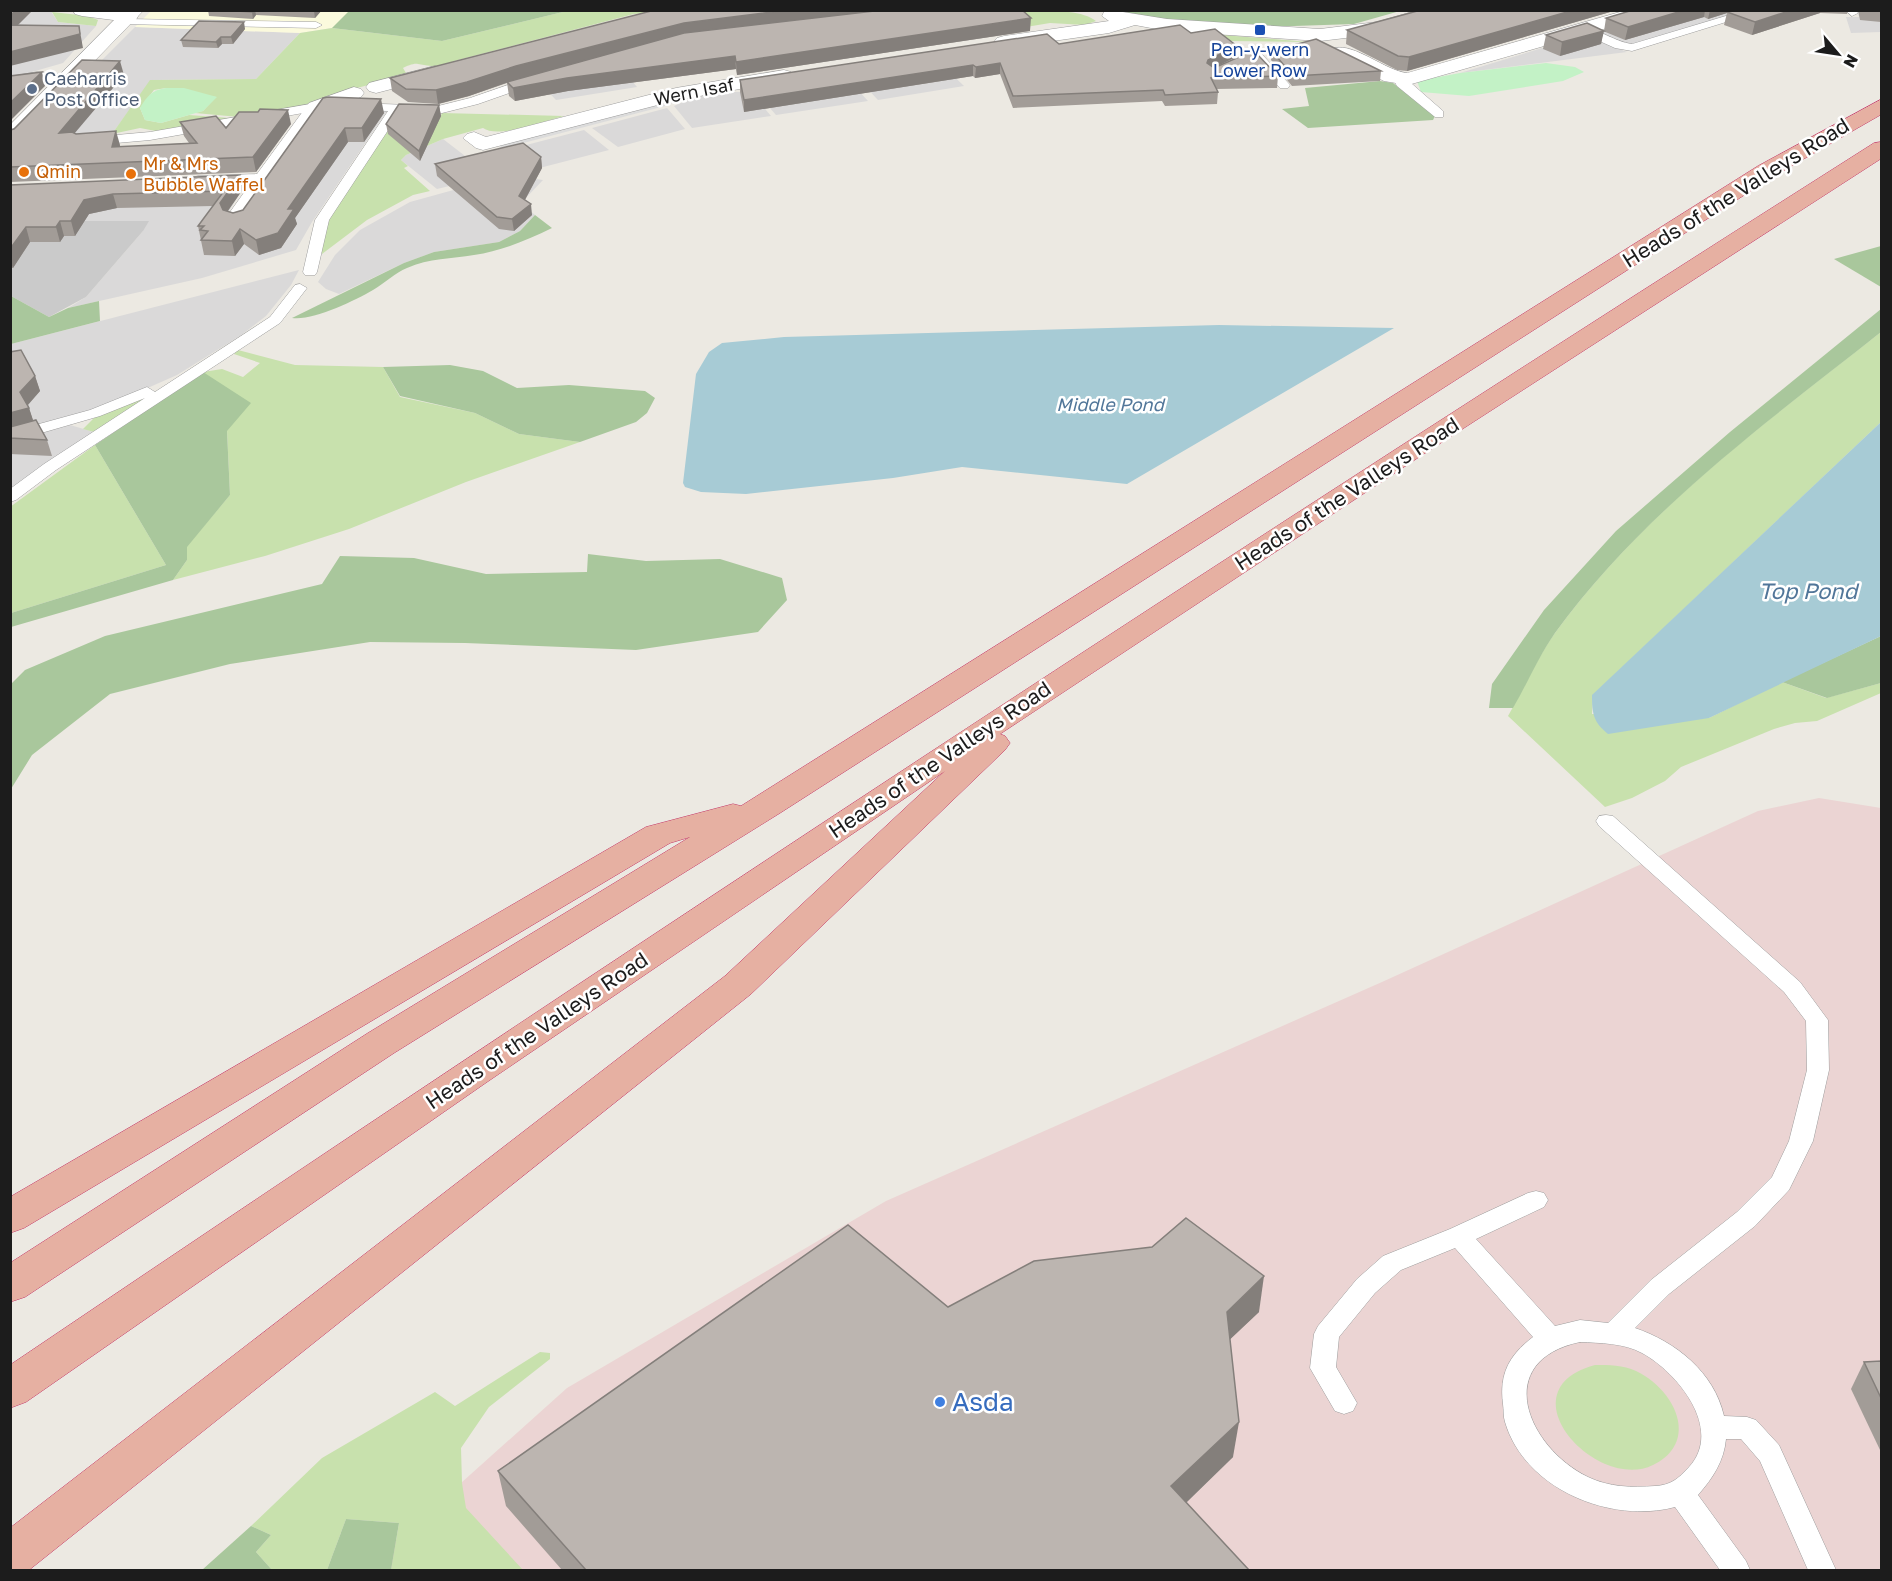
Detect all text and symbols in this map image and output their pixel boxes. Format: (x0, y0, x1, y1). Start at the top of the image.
marker: Pen-y-wern Lower Row (1253, 23, 1267, 37)
north arrow (1808, 24, 1868, 84)
place label: Pen-y-wern Lower Row (1211, 38, 1309, 81)
text: N (1839, 51, 1863, 71)
place label: Caeharris Post Office (44, 67, 139, 110)
street label: Wern Isaf (652, 72, 736, 110)
marker: Caeharris Post Office (25, 82, 39, 96)
street label: Heads of the Valleys Road (1617, 112, 1854, 273)
place label: Mr & Mrs Bubble Waffel (143, 152, 265, 195)
place label: Qmin (36, 160, 81, 182)
marker: Qmin (17, 165, 31, 179)
marker: Mr & Mrs Bubble Waffel (124, 167, 138, 181)
water label: Middle Pond (1056, 393, 1166, 415)
street label: Heads of the Valleys Road (1229, 411, 1464, 576)
water label: Top Pond (1759, 577, 1860, 604)
street label: Heads of the Valleys Road (823, 675, 1056, 843)
street label: Heads of the Valleys Road (420, 946, 653, 1114)
place label: Asda (952, 1386, 1014, 1417)
marker: Asda (933, 1395, 947, 1409)

